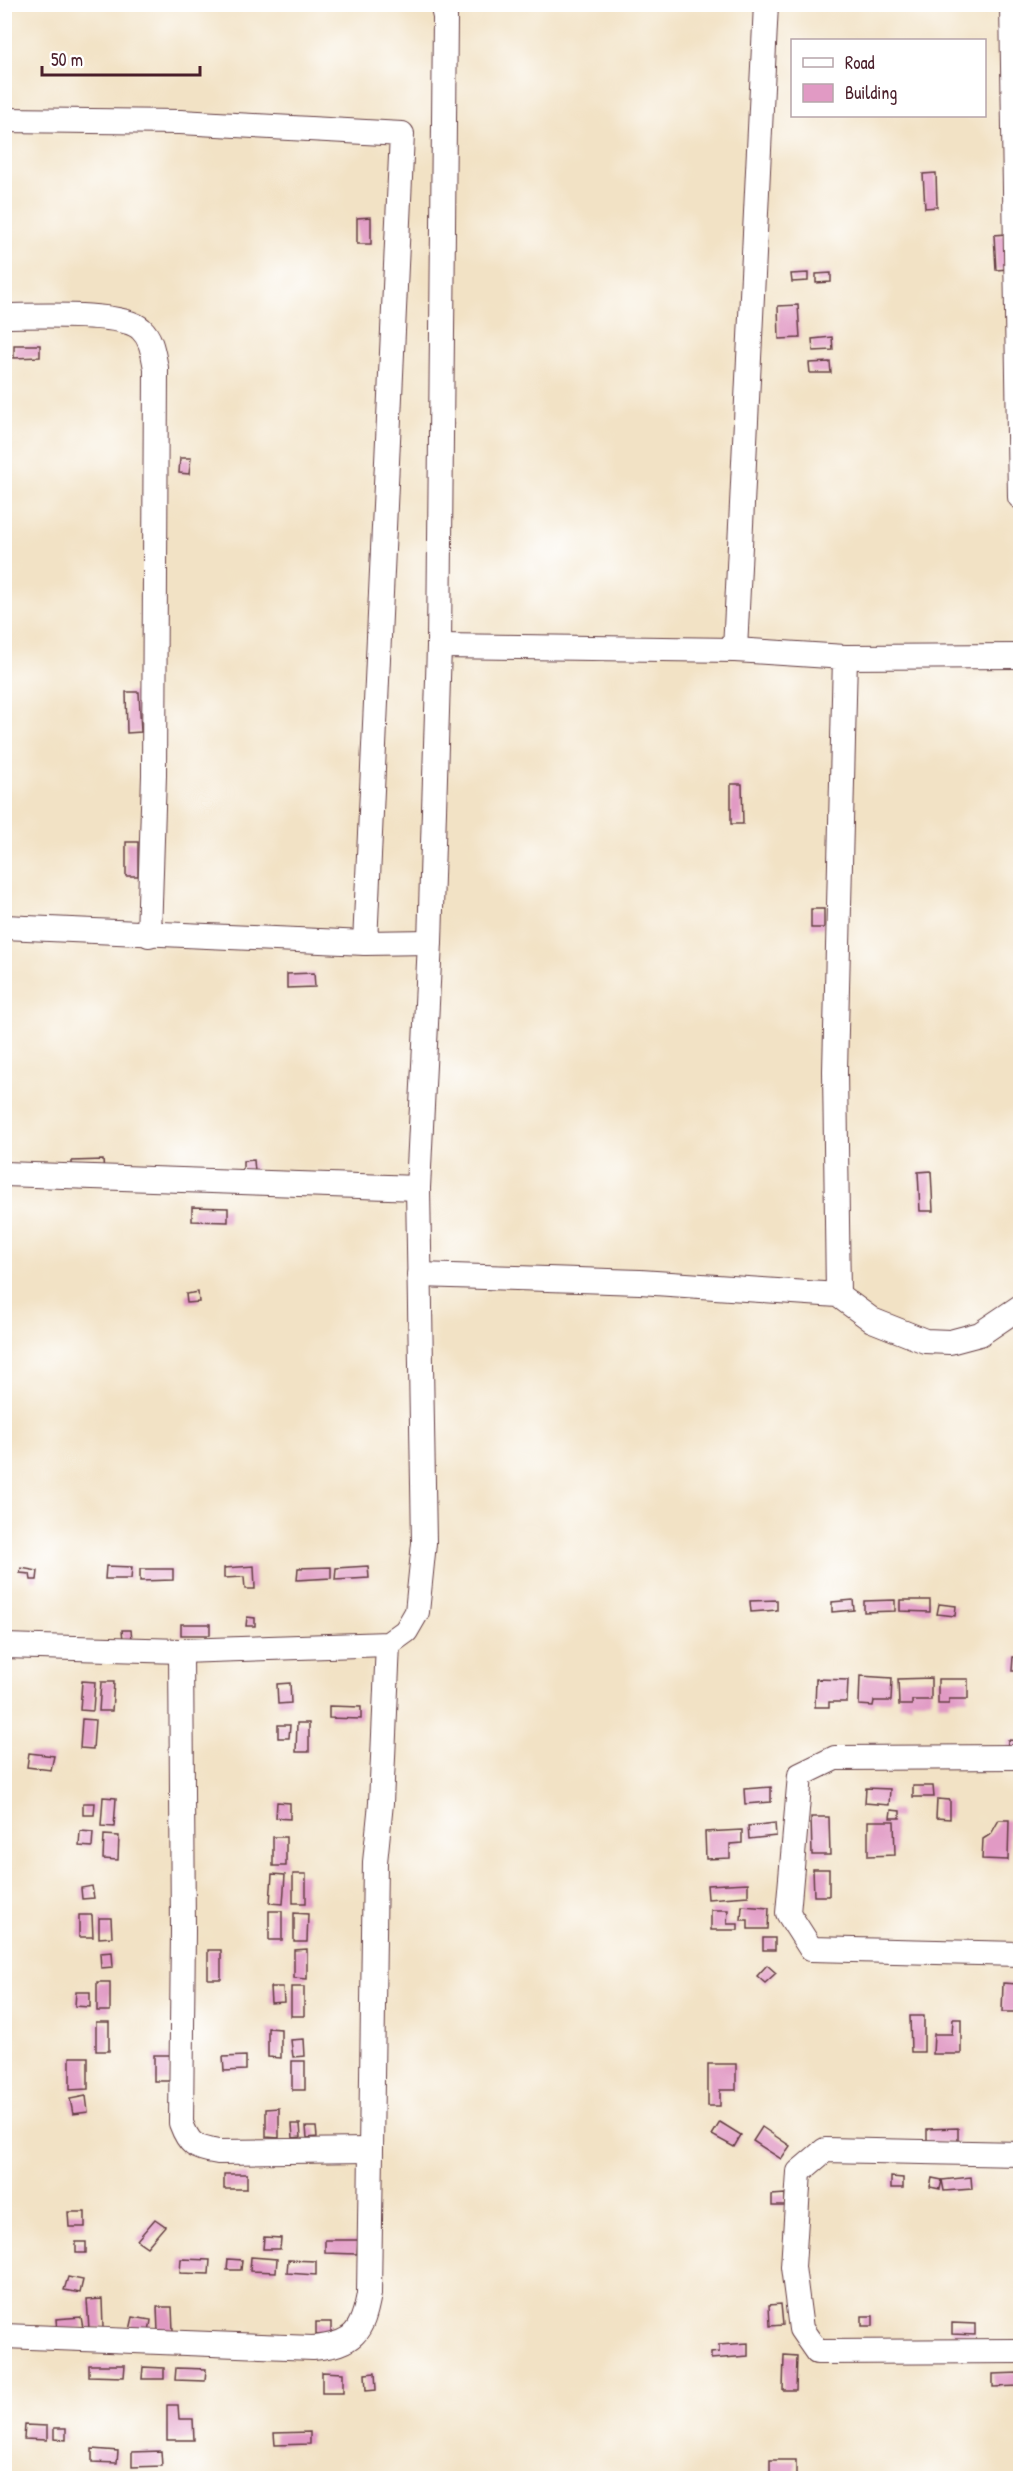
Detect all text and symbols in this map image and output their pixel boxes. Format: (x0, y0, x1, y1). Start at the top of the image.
scale bar (42, 39, 200, 77)
legend (791, 39, 986, 117)
text: 50 m (51, 47, 83, 72)
text: Road (845, 50, 875, 75)
text: Building (845, 80, 897, 105)

